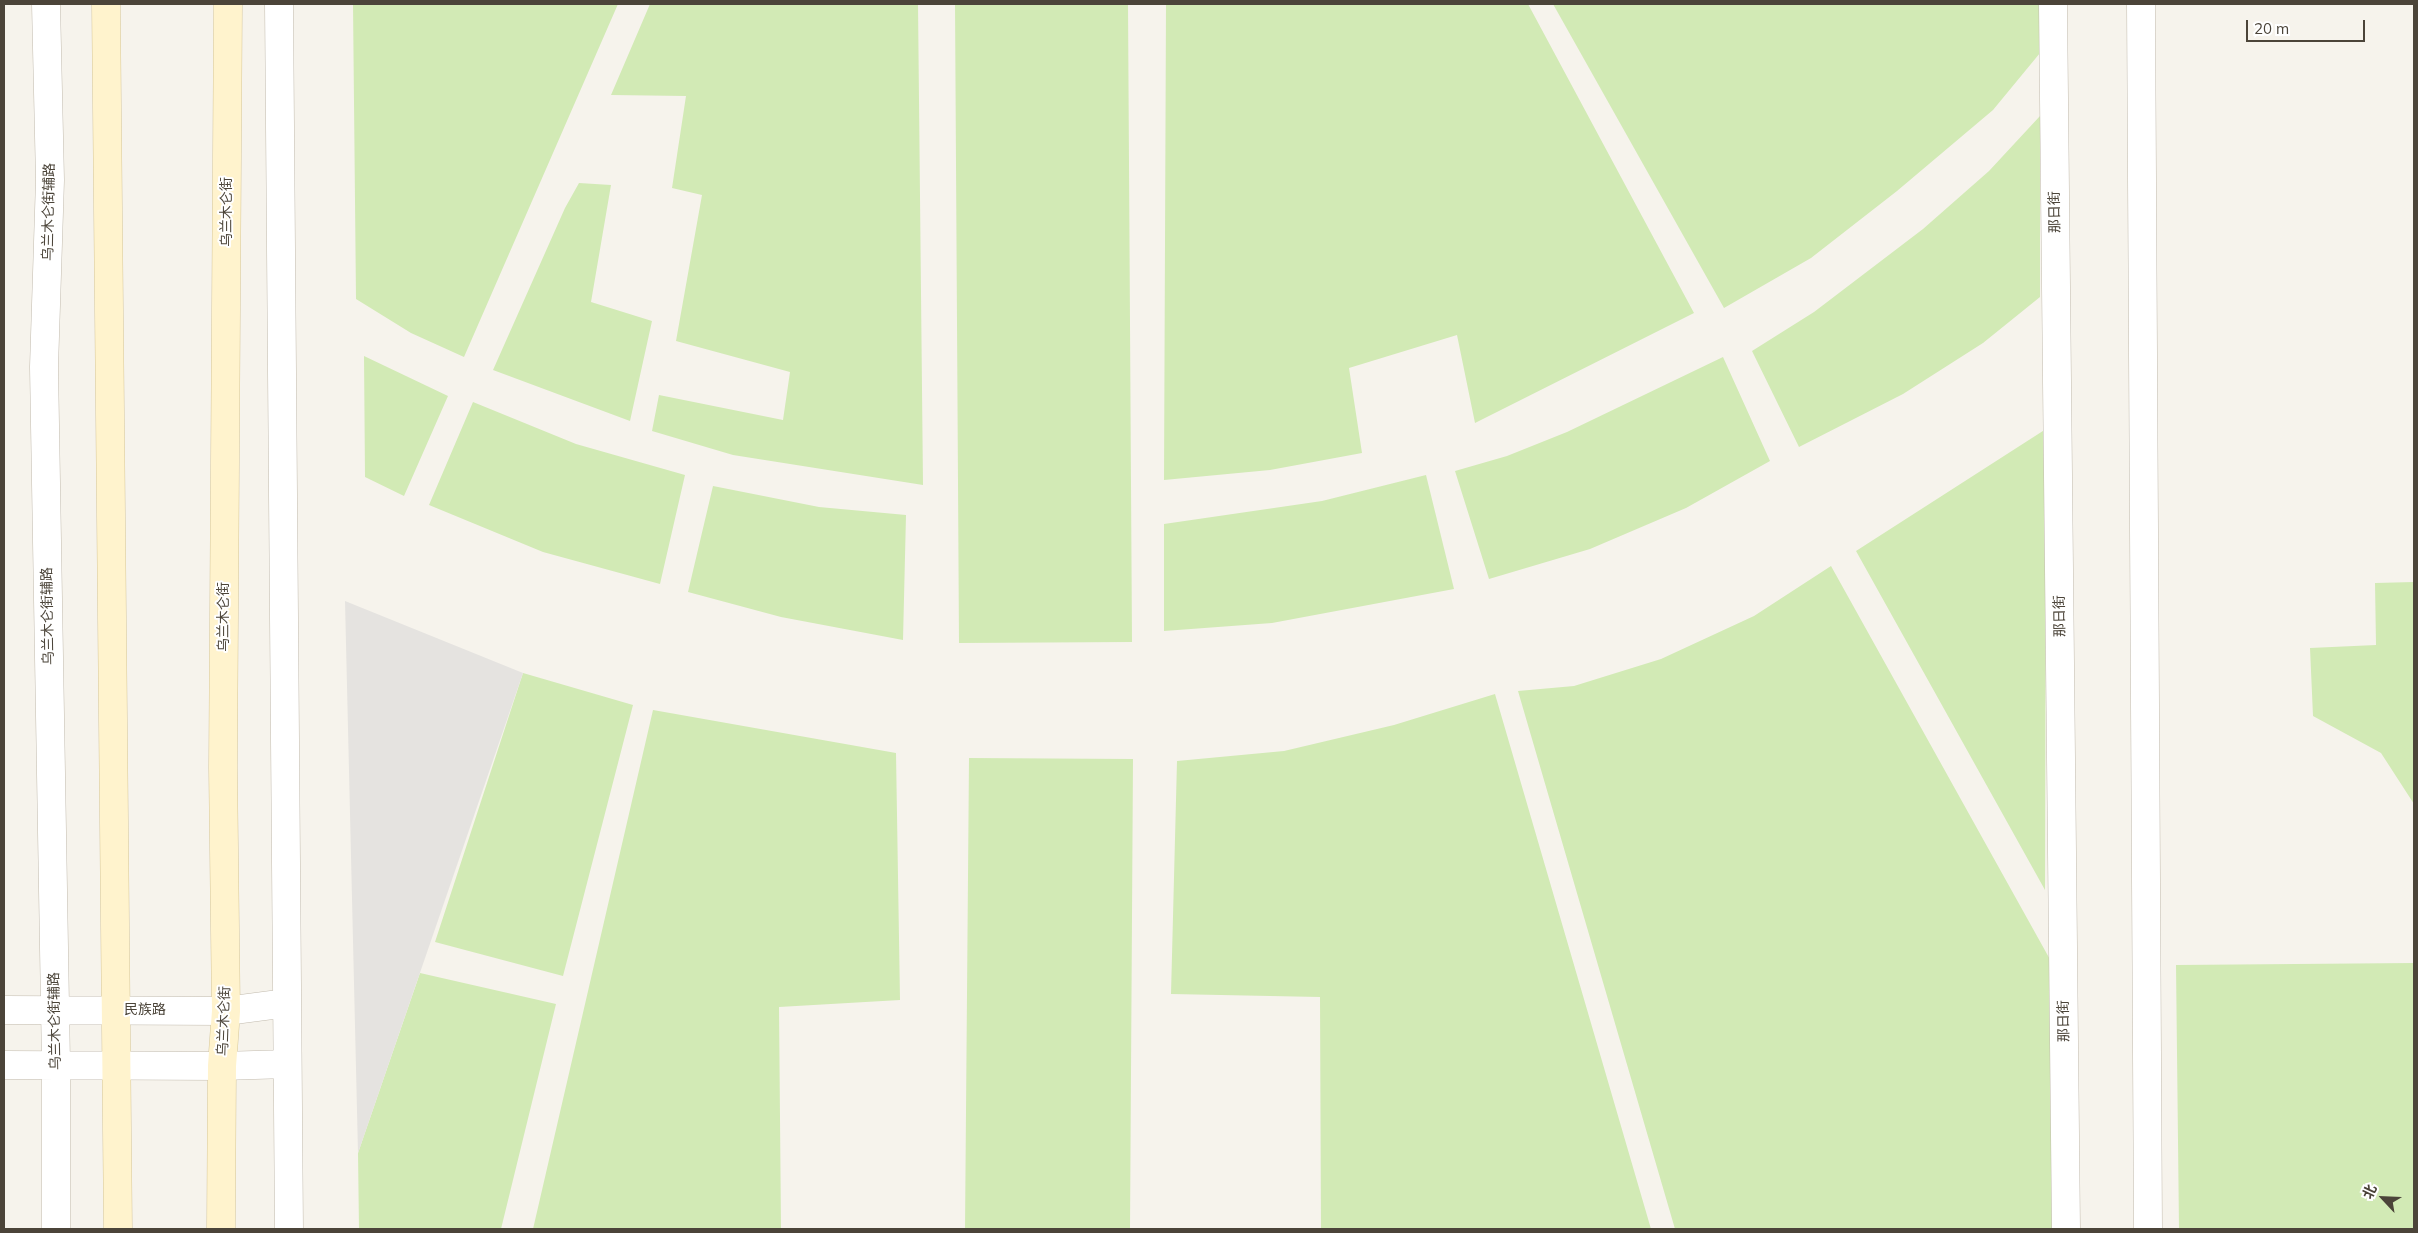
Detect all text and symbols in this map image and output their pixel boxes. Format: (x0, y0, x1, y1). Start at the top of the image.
scale bar (2248, 10, 2367, 42)
text: 20 m (2254, 19, 2289, 38)
street label: 乌兰木仑街辅路 (40, 163, 58, 261)
street label: 乌兰木仑街 (219, 177, 235, 247)
street label: 那日街 (2046, 191, 2064, 233)
street label: 乌兰木仑街辅路 (39, 567, 57, 665)
street label: 乌兰木仑街 (216, 582, 232, 652)
street label: 那日街 (2051, 595, 2069, 637)
street label: 乌兰木仑街辅路 (46, 972, 64, 1070)
street label: 乌兰木仑街 (214, 986, 234, 1056)
street label: 那日街 (2055, 1000, 2073, 1042)
street label: 民族路 (124, 1002, 166, 1018)
north arrow (2358, 1173, 2408, 1223)
text: 北 (2358, 1182, 2381, 1202)

